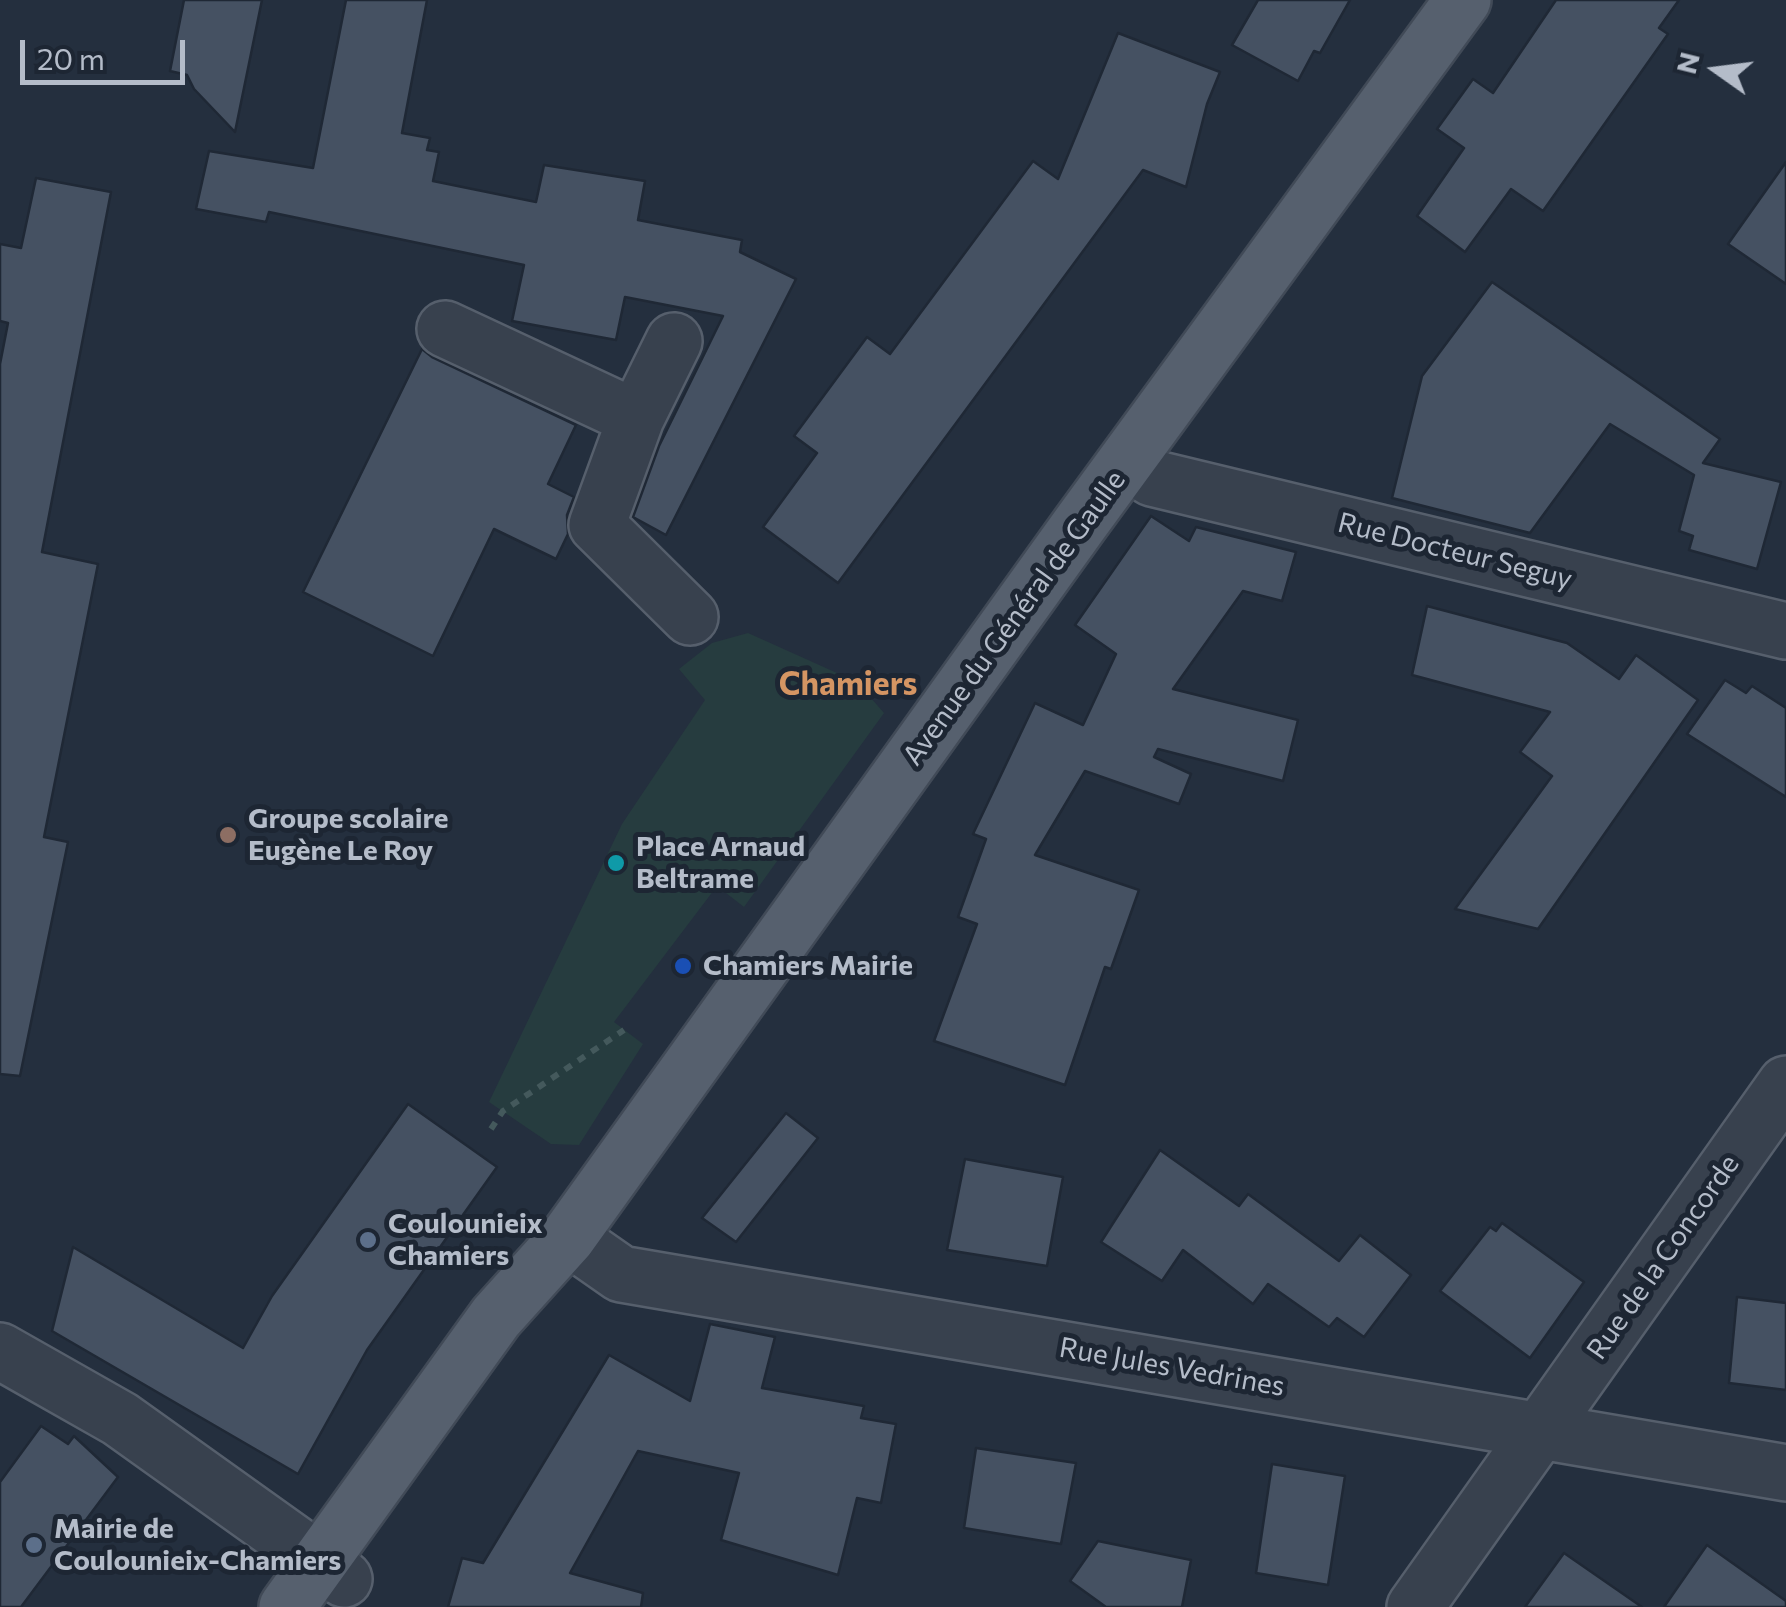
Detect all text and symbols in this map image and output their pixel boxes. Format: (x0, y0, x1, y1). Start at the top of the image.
scale bar (25, 20, 190, 82)
north arrow (1666, 20, 1766, 120)
text: 20 m (37, 39, 105, 76)
text: N (1668, 48, 1706, 77)
street label: Avenue du Général de Gaulle (896, 464, 1132, 772)
street label: Rue Docteur Seguy (1334, 506, 1576, 596)
district label: Chamiers (779, 665, 917, 703)
place label: Groupe scolaire Eugène Le Roy (248, 802, 448, 868)
marker: Groupe scolaire Eugène Le Roy (217, 824, 239, 846)
place label: Place Arnaud Beltrame (636, 830, 805, 896)
marker: Place Arnaud Beltrame (605, 852, 627, 874)
place label: Chamiers Mairie (703, 949, 913, 983)
marker: Chamiers Mairie (672, 955, 694, 977)
street label: Rue de la Concorde (1580, 1148, 1746, 1366)
place label: Coulounieix Chamiers (388, 1207, 543, 1273)
marker: Coulounieix Chamiers (357, 1229, 379, 1251)
street label: Rue Jules Vedrines (1057, 1331, 1287, 1403)
place label: Mairie de Coulounieix-Chamiers (54, 1512, 341, 1578)
marker: Mairie de Coulounieix-Chamiers (23, 1534, 45, 1556)

